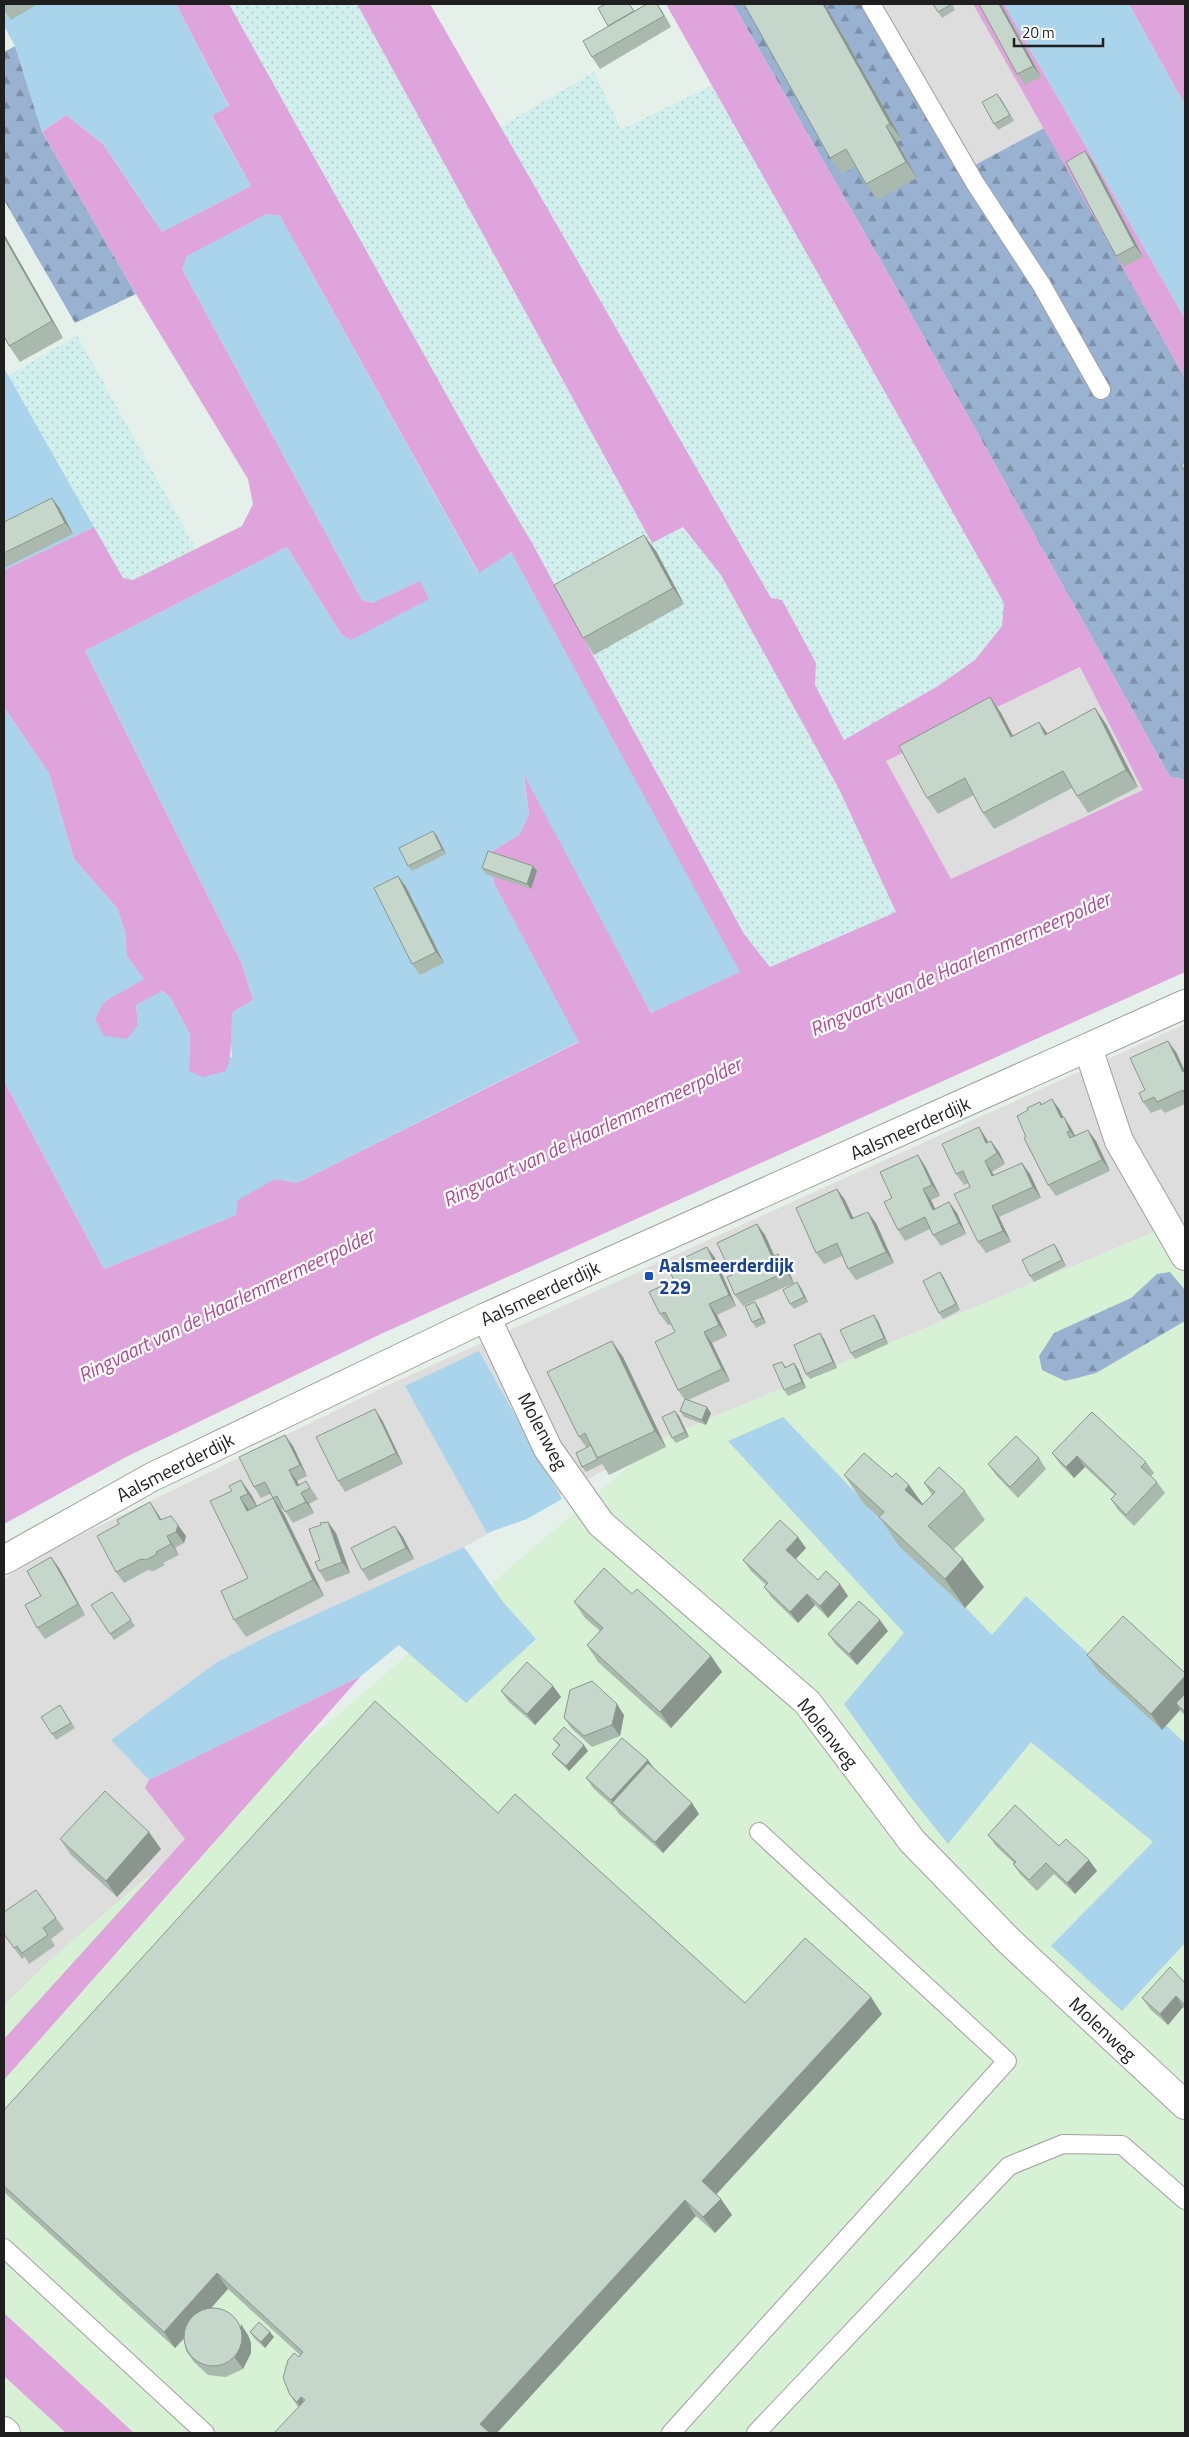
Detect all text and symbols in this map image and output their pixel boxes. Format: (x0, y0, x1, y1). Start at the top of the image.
scale bar (1014, 15, 1103, 47)
text: 20 m (1022, 21, 1055, 44)
water label: Ringvaart van de Haarlemmermeerpolder (804, 882, 1118, 1044)
water label: Ringvaart van de Haarlemmermeerpolder (437, 1047, 749, 1215)
street label: Aalsmeerderdijk (845, 1088, 975, 1167)
water label: Ringvaart van de Haarlemmermeerpolder (72, 1218, 382, 1390)
place label: Aalsmeerderdijk 229 (659, 1250, 794, 1301)
street label: Aalsmeerderdijk (475, 1252, 604, 1333)
marker: Aalsmeerderdijk 229 (643, 1270, 655, 1282)
street label: Molenweg (511, 1387, 576, 1475)
street label: Aalsmeerderdijk (111, 1424, 239, 1509)
street label: Molenweg (791, 1691, 866, 1775)
street label: Molenweg (1063, 1989, 1144, 2068)

